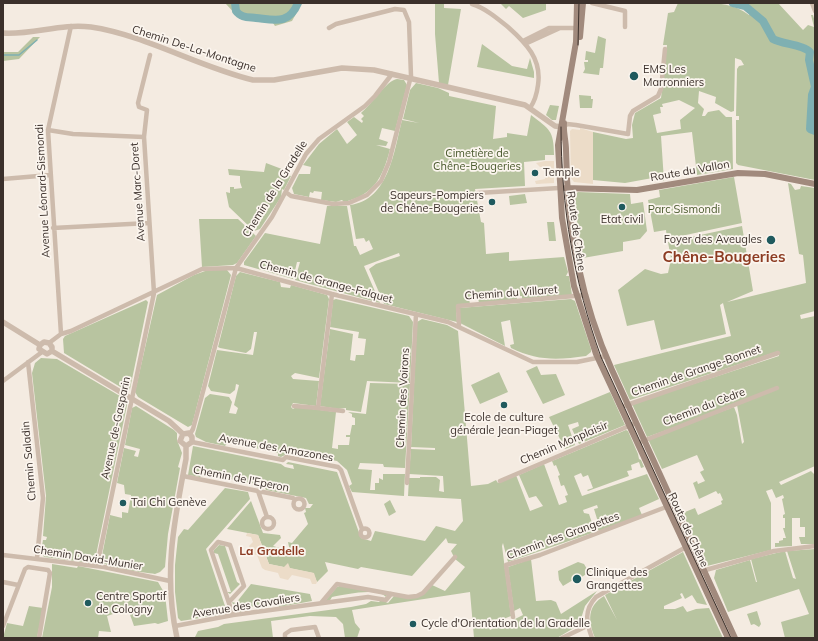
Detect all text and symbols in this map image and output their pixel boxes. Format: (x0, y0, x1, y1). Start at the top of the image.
street label: Chemin De-La-Montagne (130, 23, 258, 75)
place label: EMS Les Marronniers (643, 63, 704, 89)
marker: EMS Les Marronniers (628, 70, 640, 82)
street label: Avenue Léonard-Sismondi (33, 124, 53, 258)
street label: Chemin de la Gradelle (240, 138, 310, 240)
street label: Avenue Marc-Doret (128, 142, 148, 242)
park label: Cimetière de Chêne-Bougeries (433, 147, 521, 173)
street label: Route du Vallon (649, 158, 731, 184)
place label: Temple (543, 166, 580, 180)
marker: Temple (530, 168, 540, 178)
place label: Sapeurs-Pompiers de Chêne-Bougeries (381, 189, 484, 215)
street label: Route de Chêne (564, 190, 588, 272)
marker: Sapeurs-Pompiers de Chêne-Bougeries (487, 197, 497, 207)
marker: Etat civil (617, 202, 627, 212)
park label: Parc Sismondi (648, 203, 720, 217)
place label: Etat civil (601, 213, 643, 227)
place label: Foyer des Aveugles (664, 233, 762, 247)
marker: Foyer des Aveugles (765, 234, 777, 246)
district label: Chêne-Bougeries (663, 248, 785, 266)
street label: Chemin de Grange-Falquet (258, 258, 394, 306)
street label: Chemin du Villaret (464, 283, 558, 303)
street label: Chemin de Grange-Bonnet (630, 343, 762, 399)
street label: Chemin des Voirons (394, 347, 412, 449)
street label: Avenue de-Gasparin (99, 375, 133, 481)
street label: Chemin du Cèdre (661, 385, 747, 429)
marker: Ecole de culture générale Jean-Piaget (499, 400, 509, 410)
place label: Ecole de culture générale Jean-Piaget (450, 411, 558, 437)
street label: Chemin Monplaisir (518, 419, 610, 467)
street label: Chemin Saladin (19, 421, 39, 501)
street label: Avenue des Amazones (218, 431, 334, 465)
street label: Chemin de l'Eperon (192, 463, 290, 495)
street label: Route de Chêne (665, 491, 711, 569)
place label: Tai Chi Genève (131, 496, 206, 510)
marker: Tai Chi Genève (118, 498, 128, 508)
street label: Chemin des Grangettes (505, 509, 621, 563)
street label: Chemin David-Munier (32, 543, 144, 573)
district label: La Gradelle (239, 544, 305, 558)
place label: Clinique des Grangettes (586, 566, 648, 592)
marker: Clinique des Grangettes (571, 573, 583, 585)
place label: Centre Sportif de Cologny (96, 590, 166, 616)
street label: Avenue des Cavaliers (191, 591, 301, 621)
marker: Centre Sportif de Cologny (83, 598, 93, 608)
place label: Cycle d'Orientation de la Gradelle (421, 617, 590, 631)
marker: Cycle d'Orientation de la Gradelle (408, 619, 418, 629)

